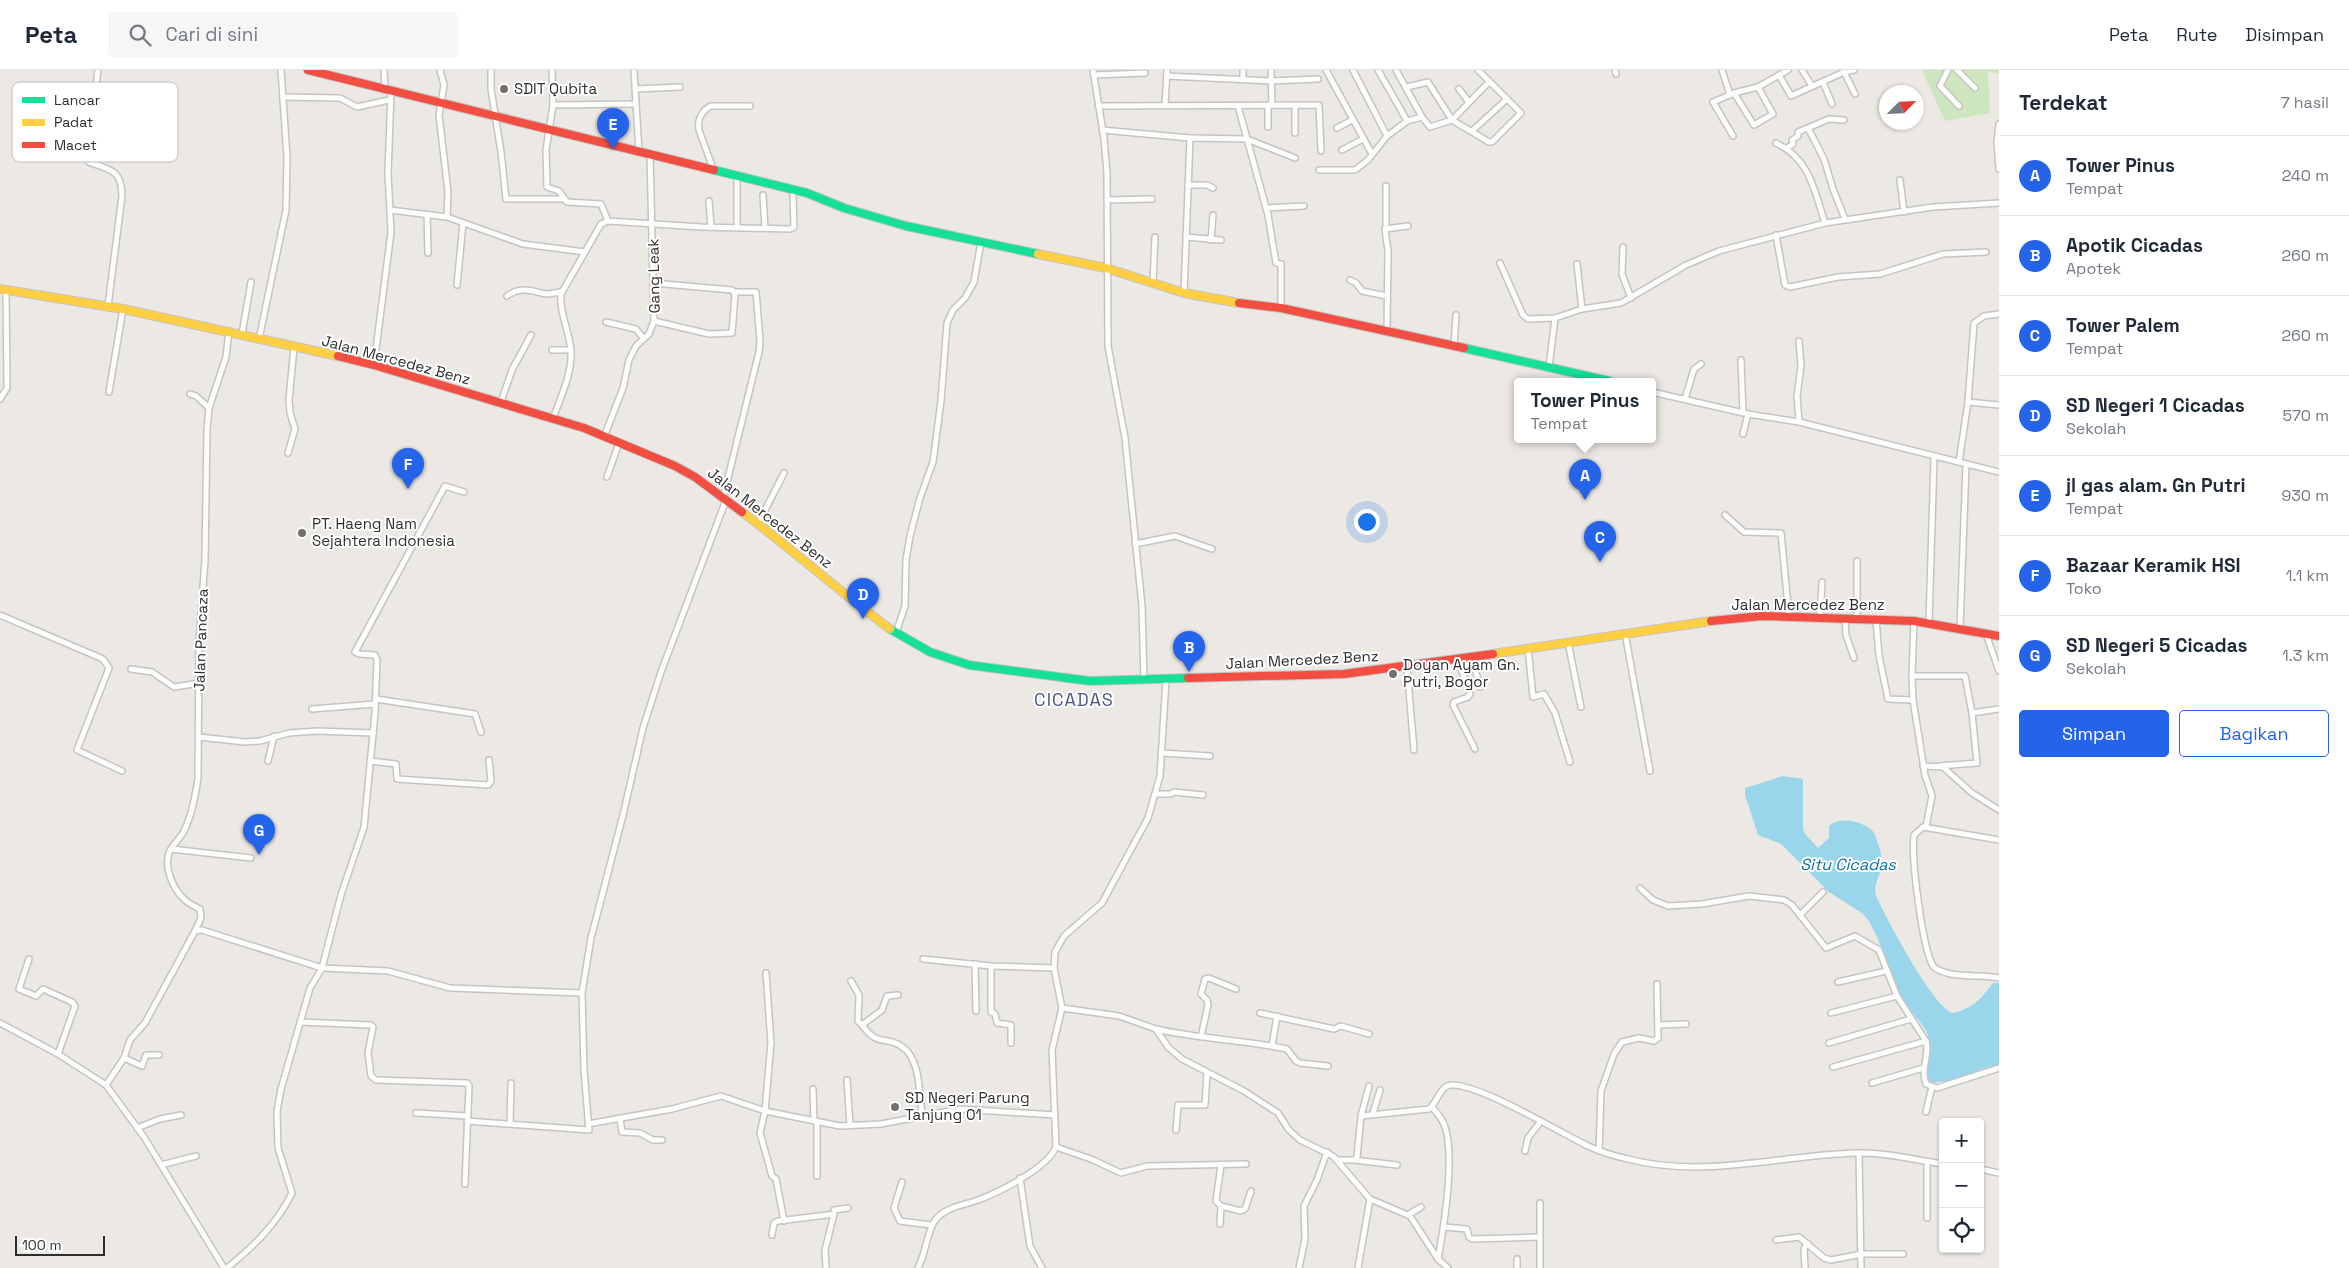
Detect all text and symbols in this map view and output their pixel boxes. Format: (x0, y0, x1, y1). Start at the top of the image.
search box (108, 12, 458, 57)
text: Peta (25, 19, 78, 50)
icon: search (126, 21, 154, 49)
text: Cari di sini (166, 22, 258, 47)
text: Peta (2109, 23, 2148, 46)
text: Rute (2176, 23, 2217, 46)
text: Disimpan (2245, 23, 2324, 46)
place label: SDIT Qubita (514, 79, 597, 98)
legend (12, 82, 178, 162)
marker: SDIT Qubita (498, 83, 510, 95)
north arrow (1879, 85, 1924, 130)
text: Terdekat (2019, 89, 2108, 116)
text: Lancar (54, 91, 100, 109)
text: 7 hasil (2281, 92, 2329, 113)
pin: E (597, 108, 629, 149)
text: Padat (54, 113, 93, 131)
text: Macet (54, 136, 97, 154)
text: Tower Pinus (2066, 153, 2175, 178)
text: A (2030, 165, 2040, 186)
text: 240 m (2282, 165, 2329, 186)
text: Tempat (2066, 178, 2123, 199)
text: Apotik Cicadas (2066, 233, 2203, 258)
street label: Gang Leak (643, 238, 664, 314)
text: B (2030, 245, 2040, 266)
text: 260 m (2281, 245, 2329, 266)
text: Apotek (2066, 258, 2121, 279)
text: Tower Palem (2066, 313, 2180, 338)
text: C (2030, 325, 2040, 346)
text: 260 m (2281, 325, 2329, 346)
street label: Jalan Mercedez Benz (320, 330, 473, 389)
text: Tempat (2066, 338, 2123, 359)
popup (1514, 378, 1656, 443)
text: Tower Pinus (1531, 388, 1639, 413)
text: SD Negeri 1 Cicadas (2066, 393, 2245, 418)
text: D (2030, 405, 2040, 426)
text: 570 m (2283, 405, 2329, 426)
text: Tempat (1531, 413, 1588, 434)
text: Sekolah (2066, 418, 2126, 439)
pin: F (392, 448, 424, 489)
pin: A (1569, 459, 1601, 500)
street label: Jalan Mercedez Benz (704, 463, 837, 572)
text: jl gas alam. Gn Putri (2066, 473, 2245, 498)
text: E (2031, 485, 2039, 506)
text: 930 m (2281, 485, 2329, 506)
text: Tempat (2066, 498, 2123, 519)
your location (1354, 509, 1380, 535)
place label: PT. Haeng Nam Sejahtera Indonesia (312, 514, 455, 550)
pin: C (1584, 521, 1616, 562)
marker: PT. Haeng Nam Sejahtera Indonesia (296, 527, 308, 539)
text: Bazaar Keramik HSI (2066, 553, 2240, 578)
text: F (2031, 565, 2039, 586)
text: 1.1 km (2286, 565, 2329, 586)
pin: D (847, 578, 879, 619)
text: Toko (2066, 578, 2102, 599)
street label: Jalan Pancaza (189, 588, 212, 692)
street label: Jalan Mercedez Benz (1731, 595, 1885, 614)
pin: B (1173, 631, 1205, 672)
text: SD Negeri 5 Cicadas (2066, 633, 2248, 658)
text: G (2030, 645, 2040, 666)
text: 1.3 km (2282, 645, 2329, 666)
street label: Jalan Mercedez Benz (1225, 646, 1379, 673)
place label: Doyan Ayam Gn. Putri, Bogor (1403, 655, 1520, 691)
text: Sekolah (2066, 658, 2126, 679)
marker: Doyan Ayam Gn. Putri, Bogor (1387, 668, 1399, 680)
district label: CICADAS (1034, 688, 1114, 711)
button: Simpan (2019, 710, 2169, 757)
button: Bagikan (2179, 710, 2329, 757)
pin: G (243, 814, 275, 855)
water label: Situ Cicadas (1800, 854, 1896, 875)
place label: SD Negeri Parung Tanjung 01 (905, 1088, 1030, 1124)
marker: SD Negeri Parung Tanjung 01 (889, 1101, 901, 1113)
map controls (1939, 1118, 1984, 1253)
button: + (1939, 1118, 1984, 1163)
button: − (1939, 1163, 1984, 1208)
button: locate (1939, 1208, 1984, 1253)
scale bar (15, 1233, 105, 1256)
text: 100 m (22, 1236, 61, 1254)

